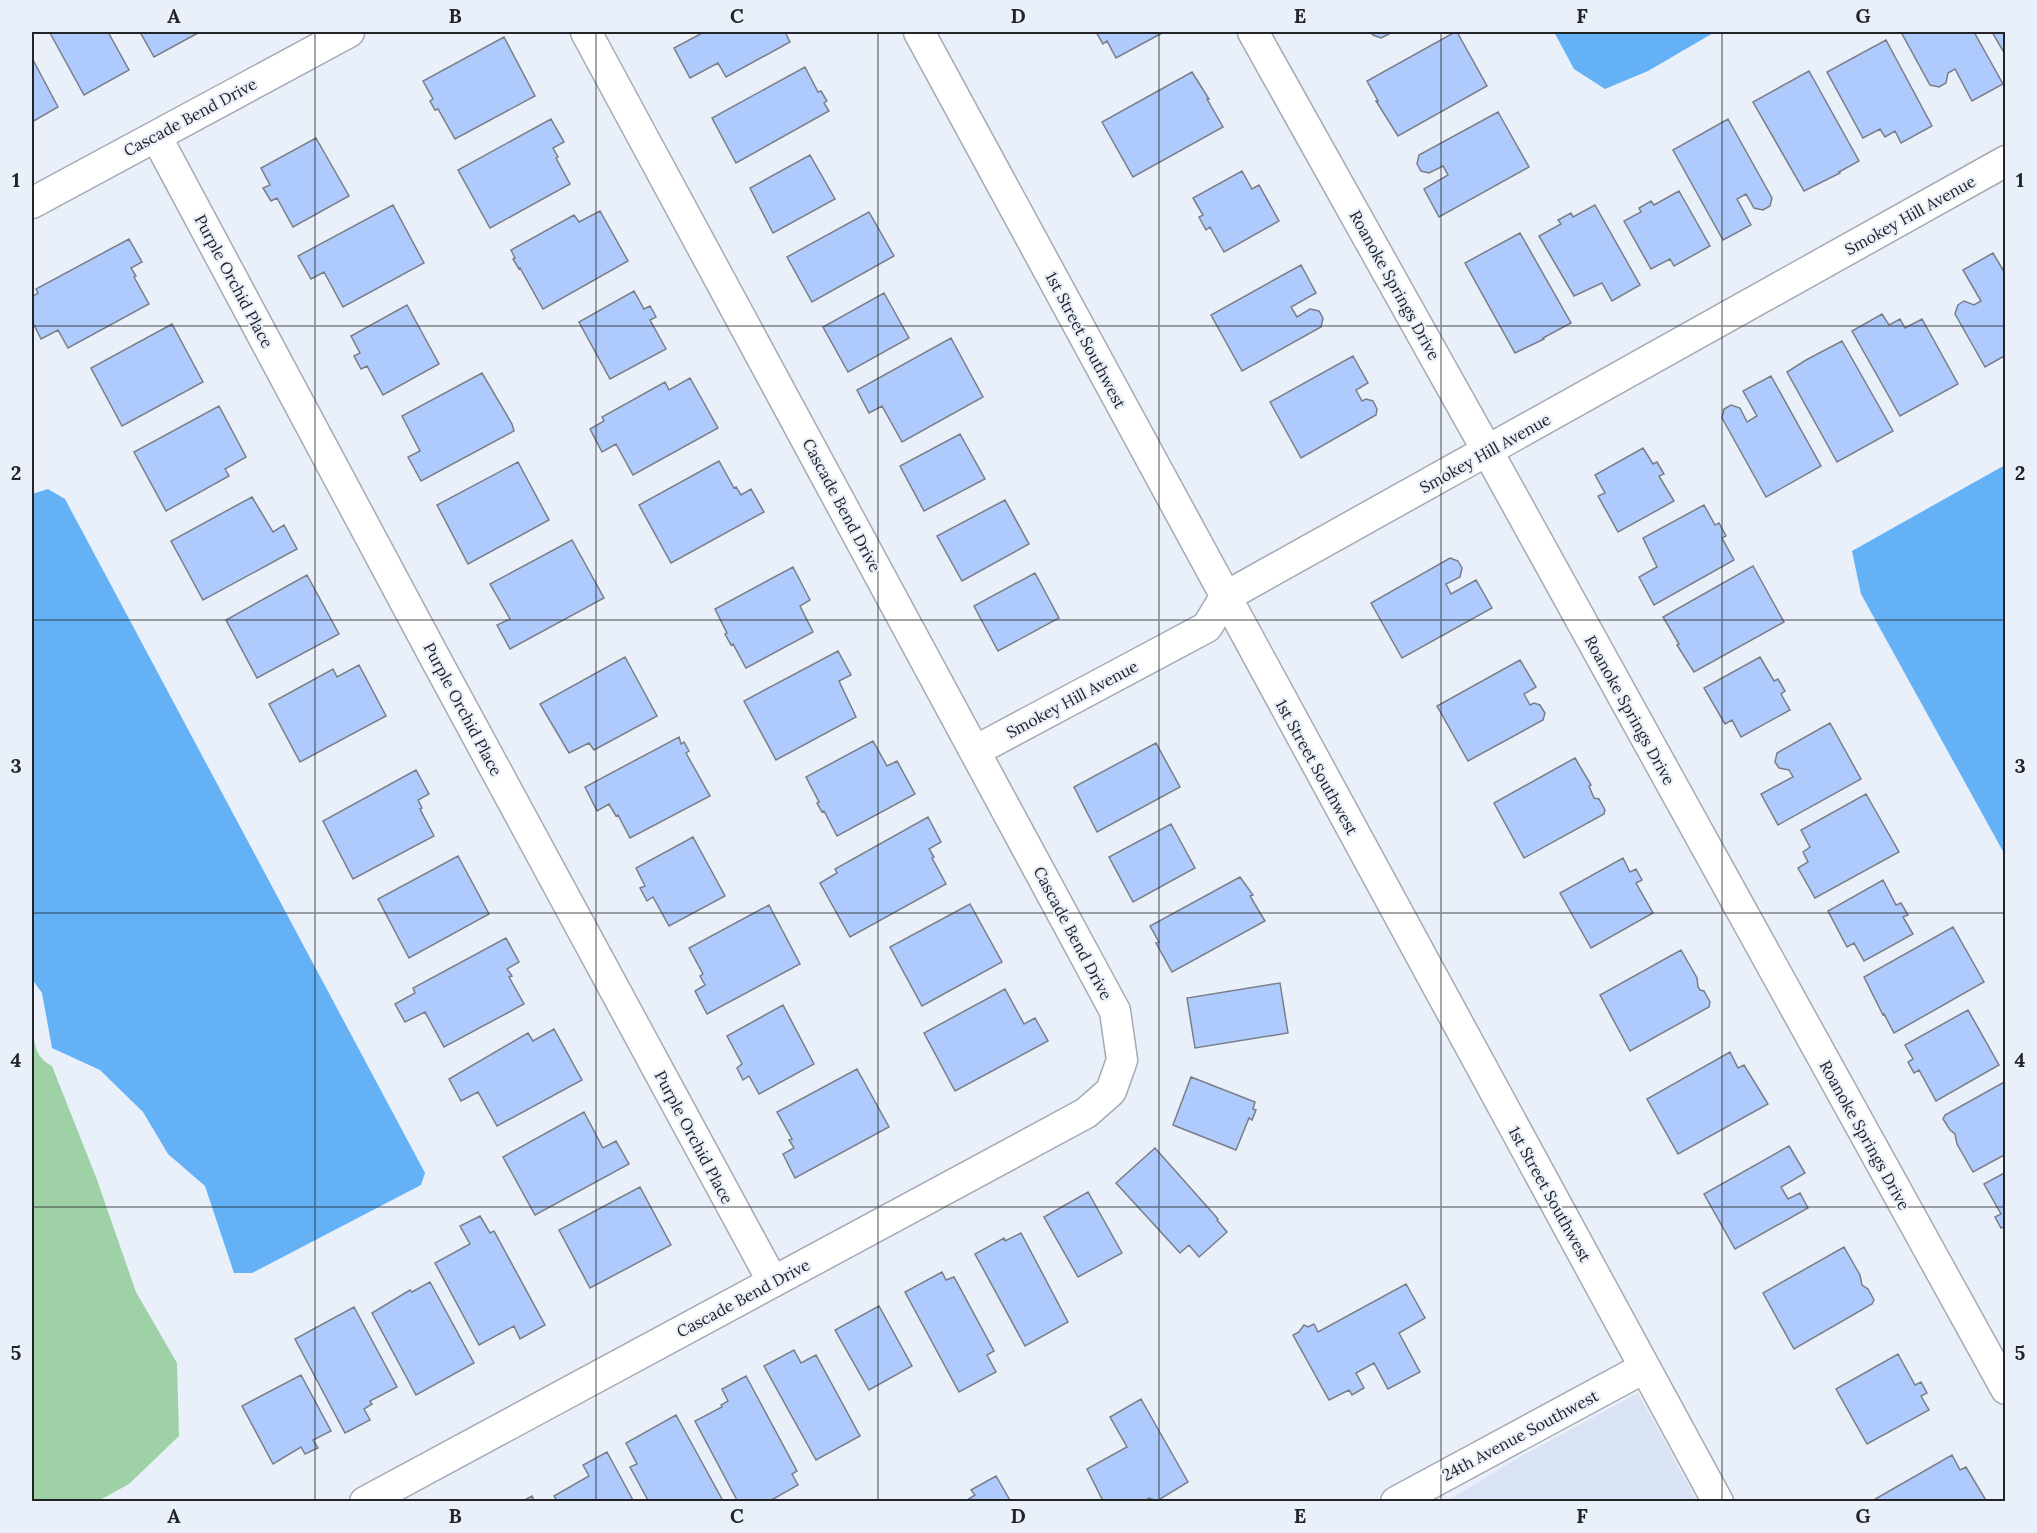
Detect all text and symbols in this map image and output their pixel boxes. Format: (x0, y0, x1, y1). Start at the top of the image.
text: A (167, 3, 181, 28)
text: B (448, 3, 462, 28)
text: C (730, 3, 744, 28)
text: D (1010, 3, 1026, 28)
text: E (1294, 3, 1306, 28)
text: F (1576, 3, 1588, 28)
text: G (1855, 3, 1871, 28)
street label: Cascade Bend Drive (120, 73, 260, 161)
text: 1 (12, 167, 20, 192)
text: 1 (2016, 167, 2024, 192)
street label: Smokey Hill Avenue (1841, 171, 1979, 259)
street label: Roanoke Springs Drive (1345, 207, 1445, 364)
street label: Purple Orchid Place (190, 211, 278, 351)
street label: 1st Street Southwest (1042, 268, 1131, 412)
street label: Smokey Hill Avenue (1416, 409, 1554, 497)
street label: Cascade Bend Drive (798, 435, 886, 575)
text: 2 (11, 460, 21, 485)
text: 2 (2015, 460, 2025, 485)
street label: Roanoke Springs Drive (1580, 632, 1680, 789)
street label: Purple Orchid Place (419, 639, 507, 779)
street label: Smokey Hill Avenue (1003, 656, 1142, 742)
street label: 1st Street Southwest (1271, 696, 1363, 839)
text: 3 (10, 753, 22, 778)
text: 3 (2014, 753, 2026, 778)
street label: Cascade Bend Drive (1029, 863, 1117, 1003)
text: 4 (11, 1047, 22, 1072)
text: 4 (2015, 1047, 2026, 1072)
street label: Roanoke Springs Drive (1815, 1057, 1915, 1214)
street label: Purple Orchid Place (650, 1067, 738, 1207)
street label: 1st Street Southwest (1504, 1123, 1596, 1266)
street label: Cascade Bend Drive (673, 1254, 813, 1342)
text: 5 (11, 1340, 22, 1365)
text: 5 (2015, 1340, 2026, 1365)
street label: 24th Avenue Southwest (1438, 1385, 1602, 1485)
text: A (167, 1503, 181, 1528)
text: B (448, 1503, 462, 1528)
text: C (730, 1503, 744, 1528)
text: D (1010, 1503, 1026, 1528)
text: E (1294, 1503, 1306, 1528)
text: F (1576, 1503, 1588, 1528)
text: G (1855, 1503, 1871, 1528)

